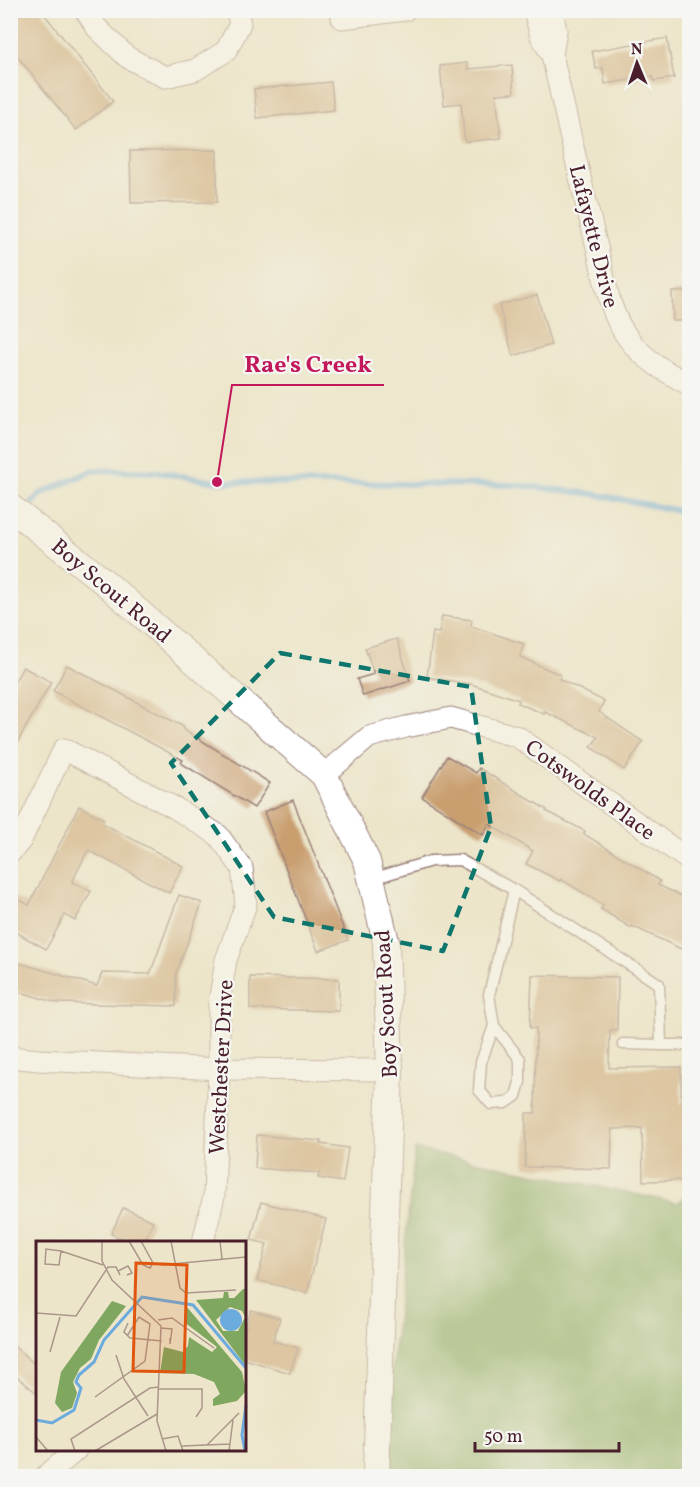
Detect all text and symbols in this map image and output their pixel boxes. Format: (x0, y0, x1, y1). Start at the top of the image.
north arrow (607, 33, 667, 93)
text: N (630, 39, 643, 61)
street label: Lafayette Drive (560, 162, 625, 312)
callout: Rae's Creek (232, 343, 384, 385)
text: Rae's Creek (244, 349, 372, 383)
street label: Boy Scout Road (43, 532, 177, 652)
street label: Cotswolds Place (518, 733, 661, 849)
street label: Boy Scout Road (368, 929, 407, 1079)
street label: Westchester Drive (202, 979, 243, 1155)
inset map (36, 1241, 246, 1451)
scale bar (475, 1415, 619, 1453)
text: 50 m (484, 1425, 523, 1450)

